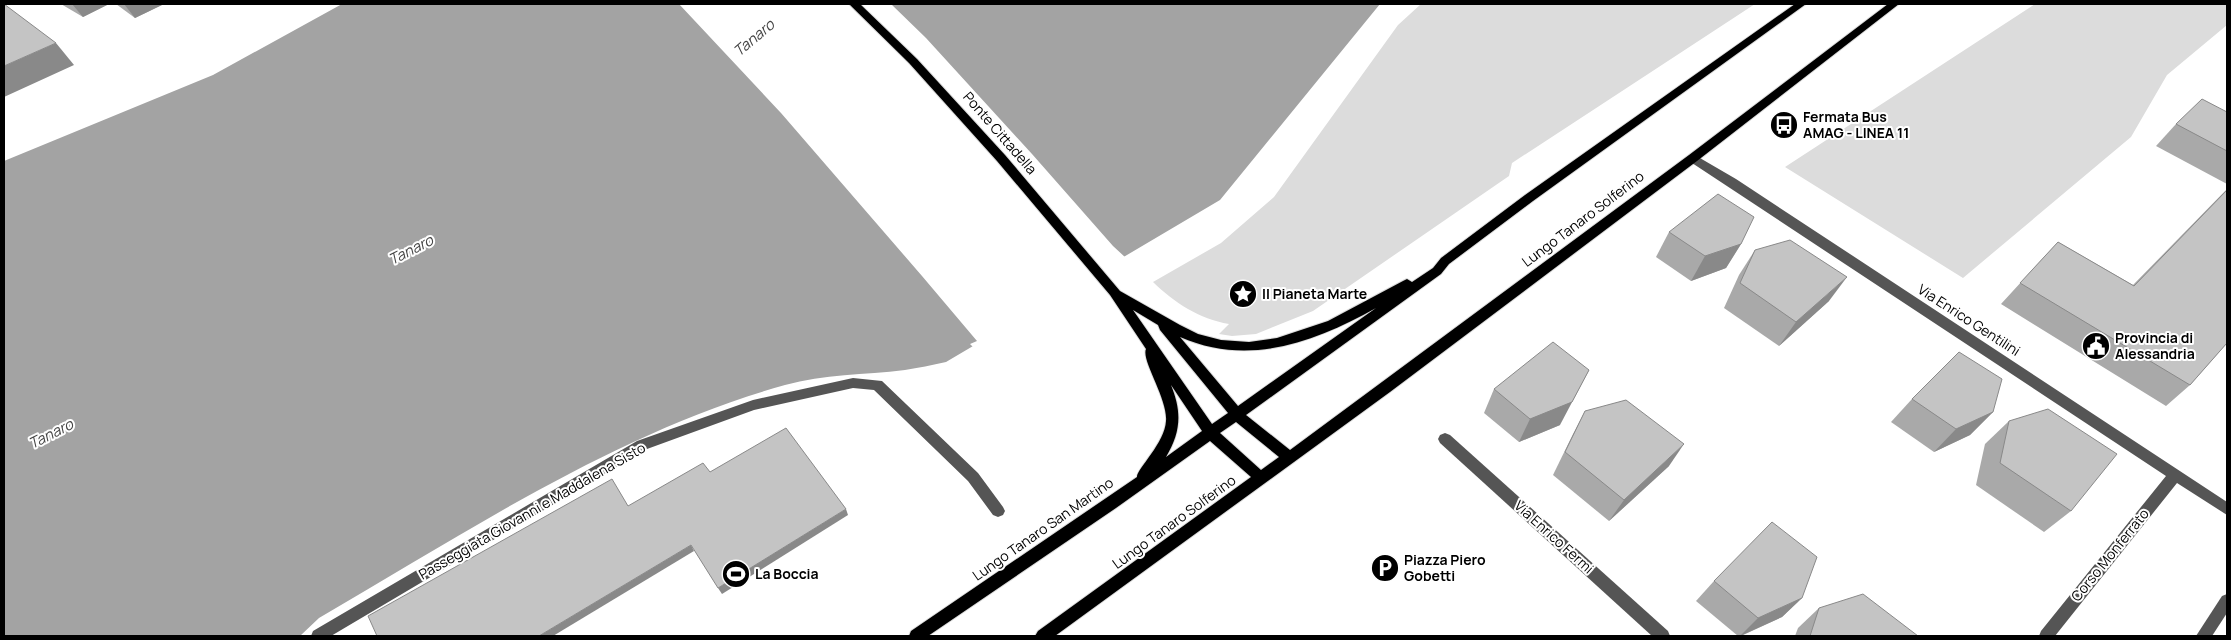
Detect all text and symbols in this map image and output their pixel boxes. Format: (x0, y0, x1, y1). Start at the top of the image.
water label: Tanaro (729, 14, 780, 61)
street label: Ponte Cittadella (959, 87, 1042, 178)
place label: Fermata Bus AMAG - LINEA 11 (1803, 107, 1909, 142)
bus stop icon: Fermata Bus AMAG - LINEA 11 (1769, 110, 1799, 140)
street label: Lungo Tanaro Solferino (1518, 166, 1648, 271)
water label: Tanaro (385, 229, 438, 270)
place icon: Il Pianeta Marte (1228, 279, 1258, 309)
street label: Via Enrico Gentilini (1914, 279, 2024, 360)
place label: Il Pianeta Marte (1262, 284, 1367, 303)
place label: Provincia di Alessandria (2115, 328, 2195, 363)
public building icon: Provincia di Alessandria (2081, 331, 2111, 361)
water label: Tanaro (25, 413, 78, 454)
street label: Passeggiata Giovanni e Maddalena Sisto (415, 438, 649, 583)
street label: Lungo Tanaro Solferino (1108, 470, 1239, 573)
street label: Lungo Tanaro San Martino (968, 473, 1117, 585)
street label: Via Enrico Fermi (1511, 496, 1598, 577)
street label: Corso Monferrato (2066, 504, 2153, 605)
place label: Piazza Piero Gobetti (1404, 550, 1486, 585)
parking icon: Piazza Piero Gobetti (1370, 553, 1400, 583)
sports icon: La Boccia (721, 559, 751, 589)
place label: La Boccia (755, 564, 819, 583)

